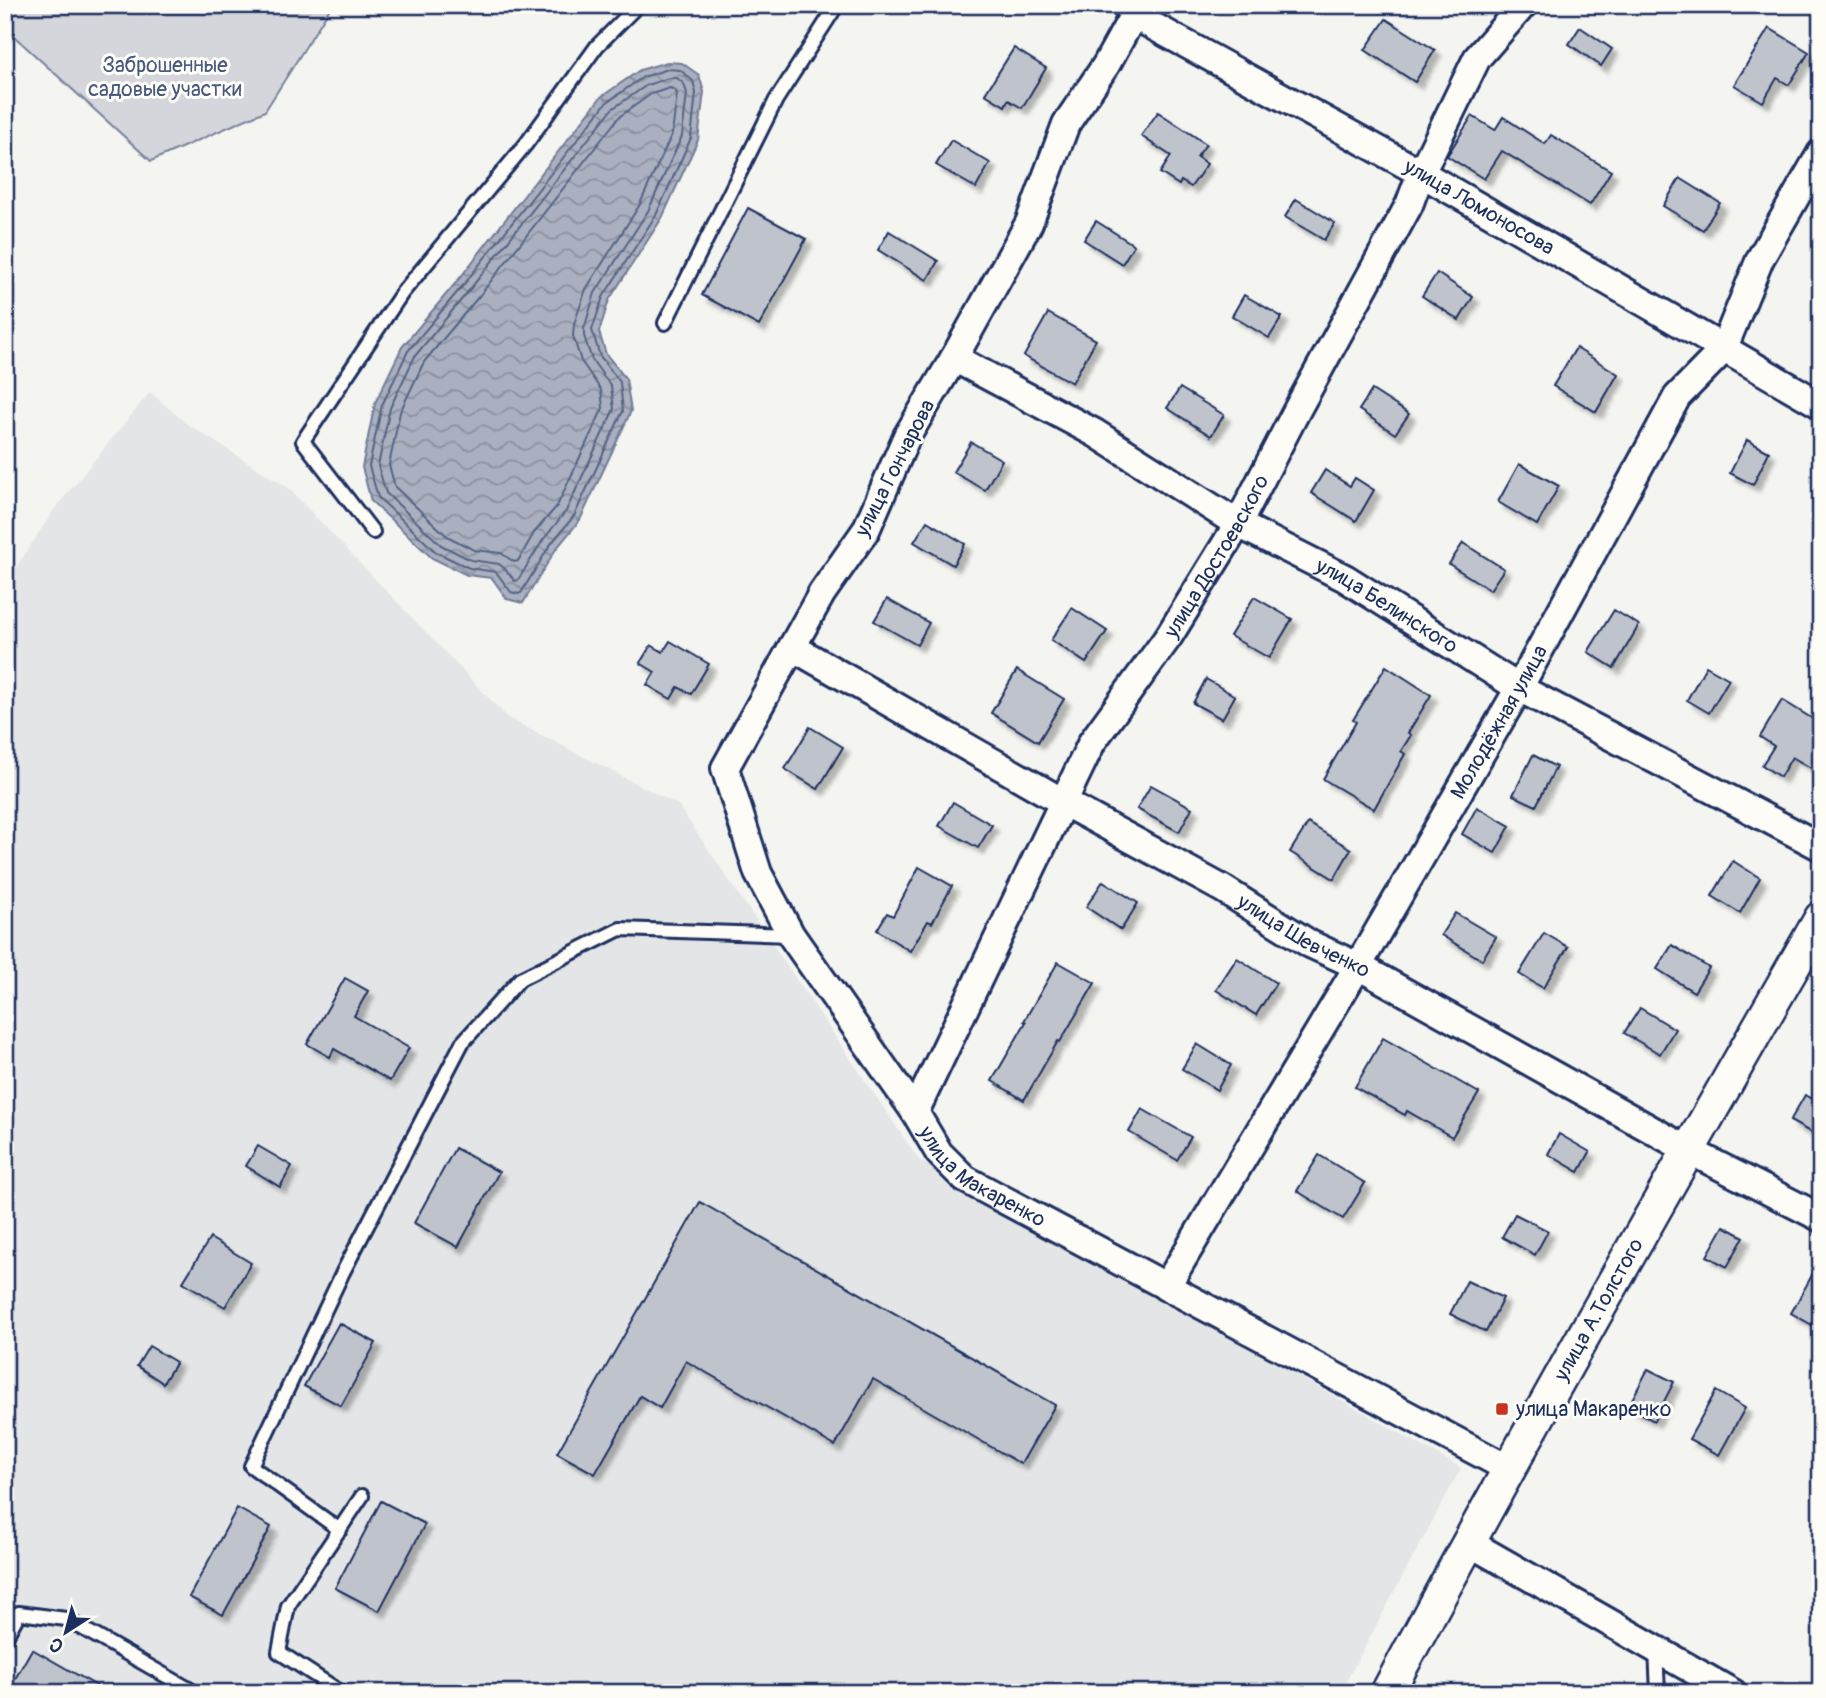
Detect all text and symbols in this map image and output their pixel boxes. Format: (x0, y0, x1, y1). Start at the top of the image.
park label: Заброшенные садовые участки (88, 52, 242, 103)
street label: улица Ломоносова (1398, 152, 1560, 261)
street label: улица Гончарова (848, 395, 941, 542)
street label: улица Достоевского (1157, 470, 1275, 644)
street label: улица Белинского (1310, 552, 1463, 659)
street label: Молодёжная улица (1444, 640, 1553, 804)
street label: улица Шевченко (1231, 887, 1375, 984)
street label: улица Макаренко (912, 1120, 1050, 1233)
street label: улица А.Толстого (1547, 1233, 1649, 1386)
place label: улица Макаренко (1515, 1396, 1671, 1423)
marker: улица Макаренко (1494, 1401, 1510, 1417)
north arrow (32, 1596, 102, 1666)
text: С (45, 1632, 68, 1658)

